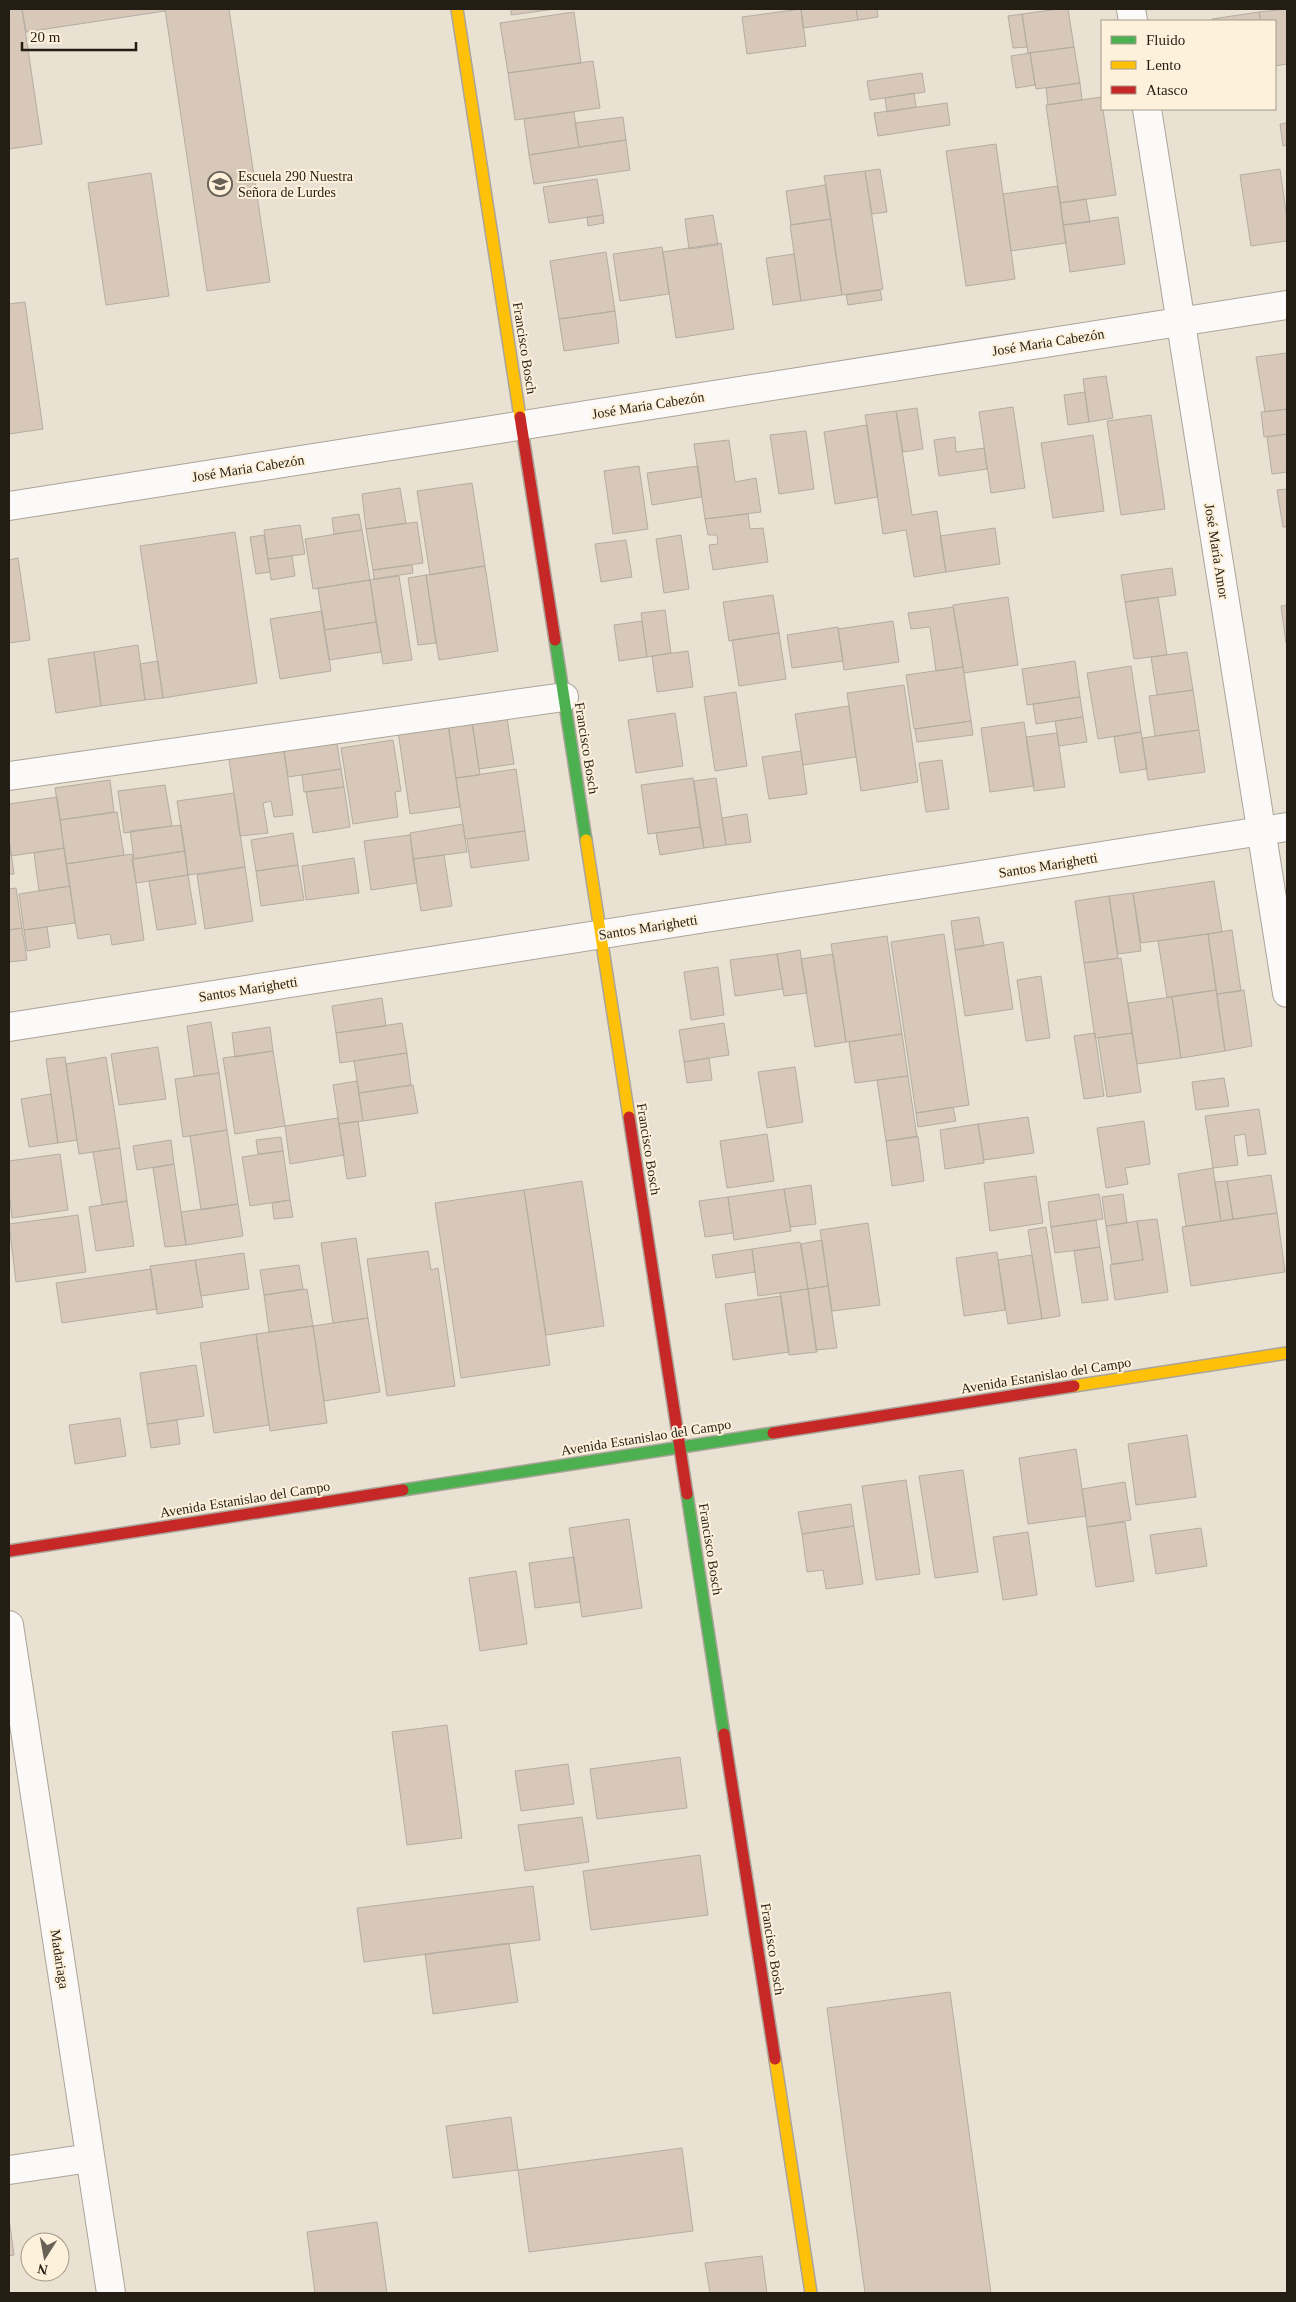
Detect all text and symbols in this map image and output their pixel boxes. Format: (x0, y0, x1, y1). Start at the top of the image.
scale bar (22, 20, 136, 52)
legend (1101, 20, 1276, 110)
text: 20 m (30, 29, 61, 45)
text: Fluido (1146, 32, 1185, 48)
text: Lento (1146, 57, 1181, 73)
text: Atasco (1146, 82, 1188, 98)
place label: Escuela 290 Nuestra Señora de Lurdes (238, 169, 354, 200)
school or university icon: Escuela 290 Nuestra Señora de Lurdes (207, 171, 233, 197)
street label: Francisco Bosch (510, 301, 539, 395)
street label: José Maria Cabezón (991, 326, 1105, 359)
street label: José Maria Cabezón (591, 389, 705, 422)
street label: José Maria Cabezón (191, 452, 305, 485)
street label: José María Amor (1202, 502, 1232, 600)
street label: Francisco Bosch (572, 701, 601, 795)
street label: Santos Marighetti (998, 850, 1099, 881)
street label: Santos Marighetti (598, 912, 699, 943)
street label: Santos Marighetti (198, 974, 299, 1005)
street label: Francisco Bosch (634, 1102, 663, 1196)
street label: Avenida Estanislao del Campo (960, 1355, 1132, 1396)
street label: Avenida Estanislao del Campo (560, 1417, 732, 1458)
street label: Avenida Estanislao del Campo (159, 1479, 331, 1520)
street label: Francisco Bosch (696, 1502, 725, 1596)
street label: Francisco Bosch (758, 1902, 787, 1996)
street label: Madariaga (47, 1928, 72, 1991)
north arrow (20, 2232, 70, 2282)
text: N (36, 2261, 49, 2278)

